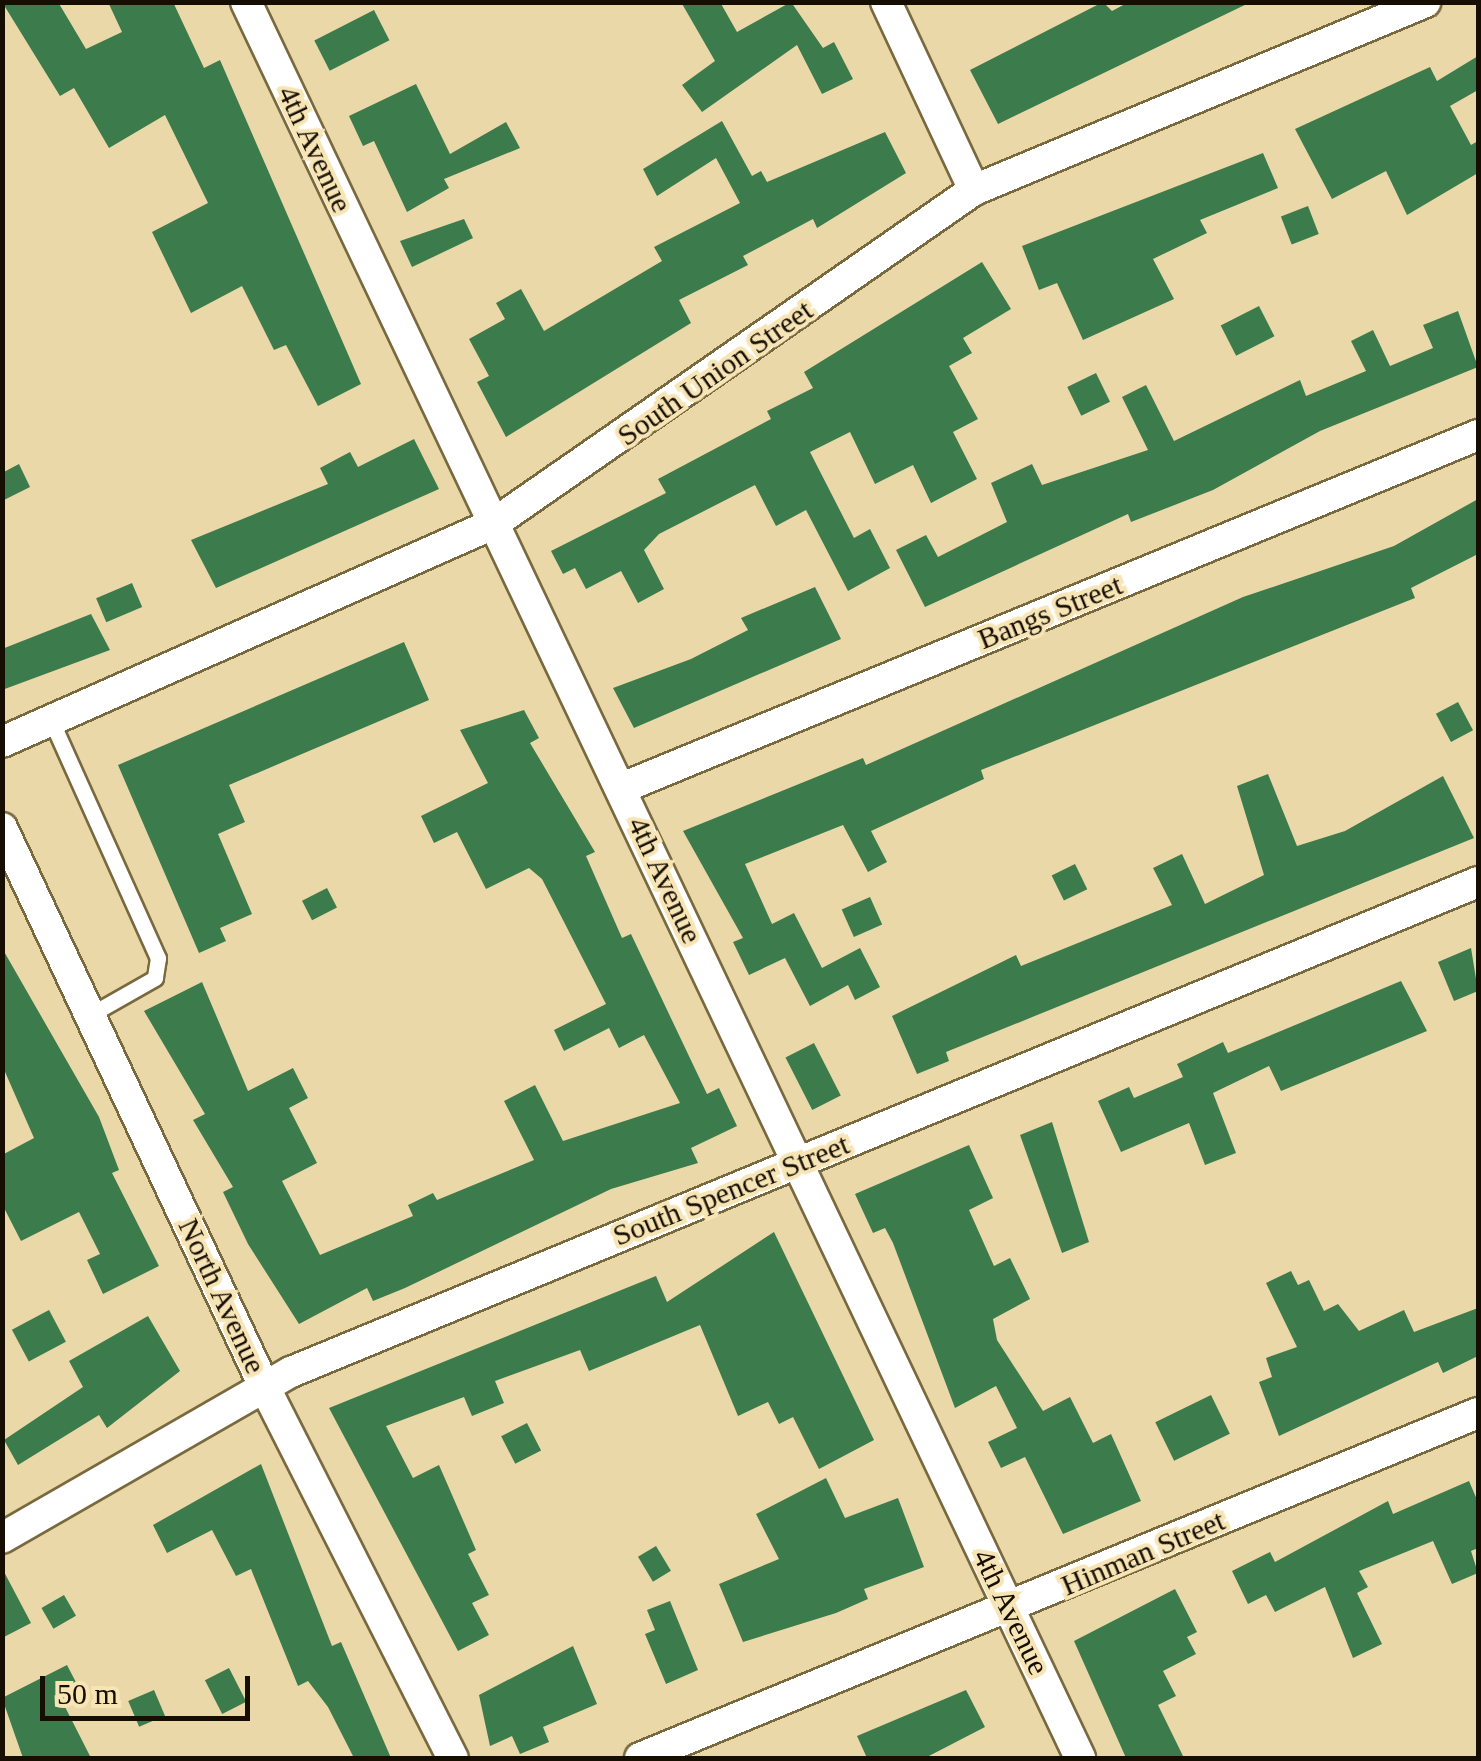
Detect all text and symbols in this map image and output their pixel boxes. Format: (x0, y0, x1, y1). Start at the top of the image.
street label: 4th Avenue (270, 79, 360, 219)
street label: South Union Street (610, 292, 820, 454)
street label: Bangs Street (973, 567, 1127, 657)
street label: 4th Avenue (620, 810, 710, 950)
street label: South Spencer Street (608, 1126, 854, 1254)
street label: North Avenue (170, 1212, 274, 1380)
street label: Hinman Street (1056, 1502, 1230, 1604)
street label: 4th Avenue (965, 1543, 1057, 1681)
scale bar (45, 1656, 255, 1718)
text: 50 m (57, 1677, 118, 1710)

